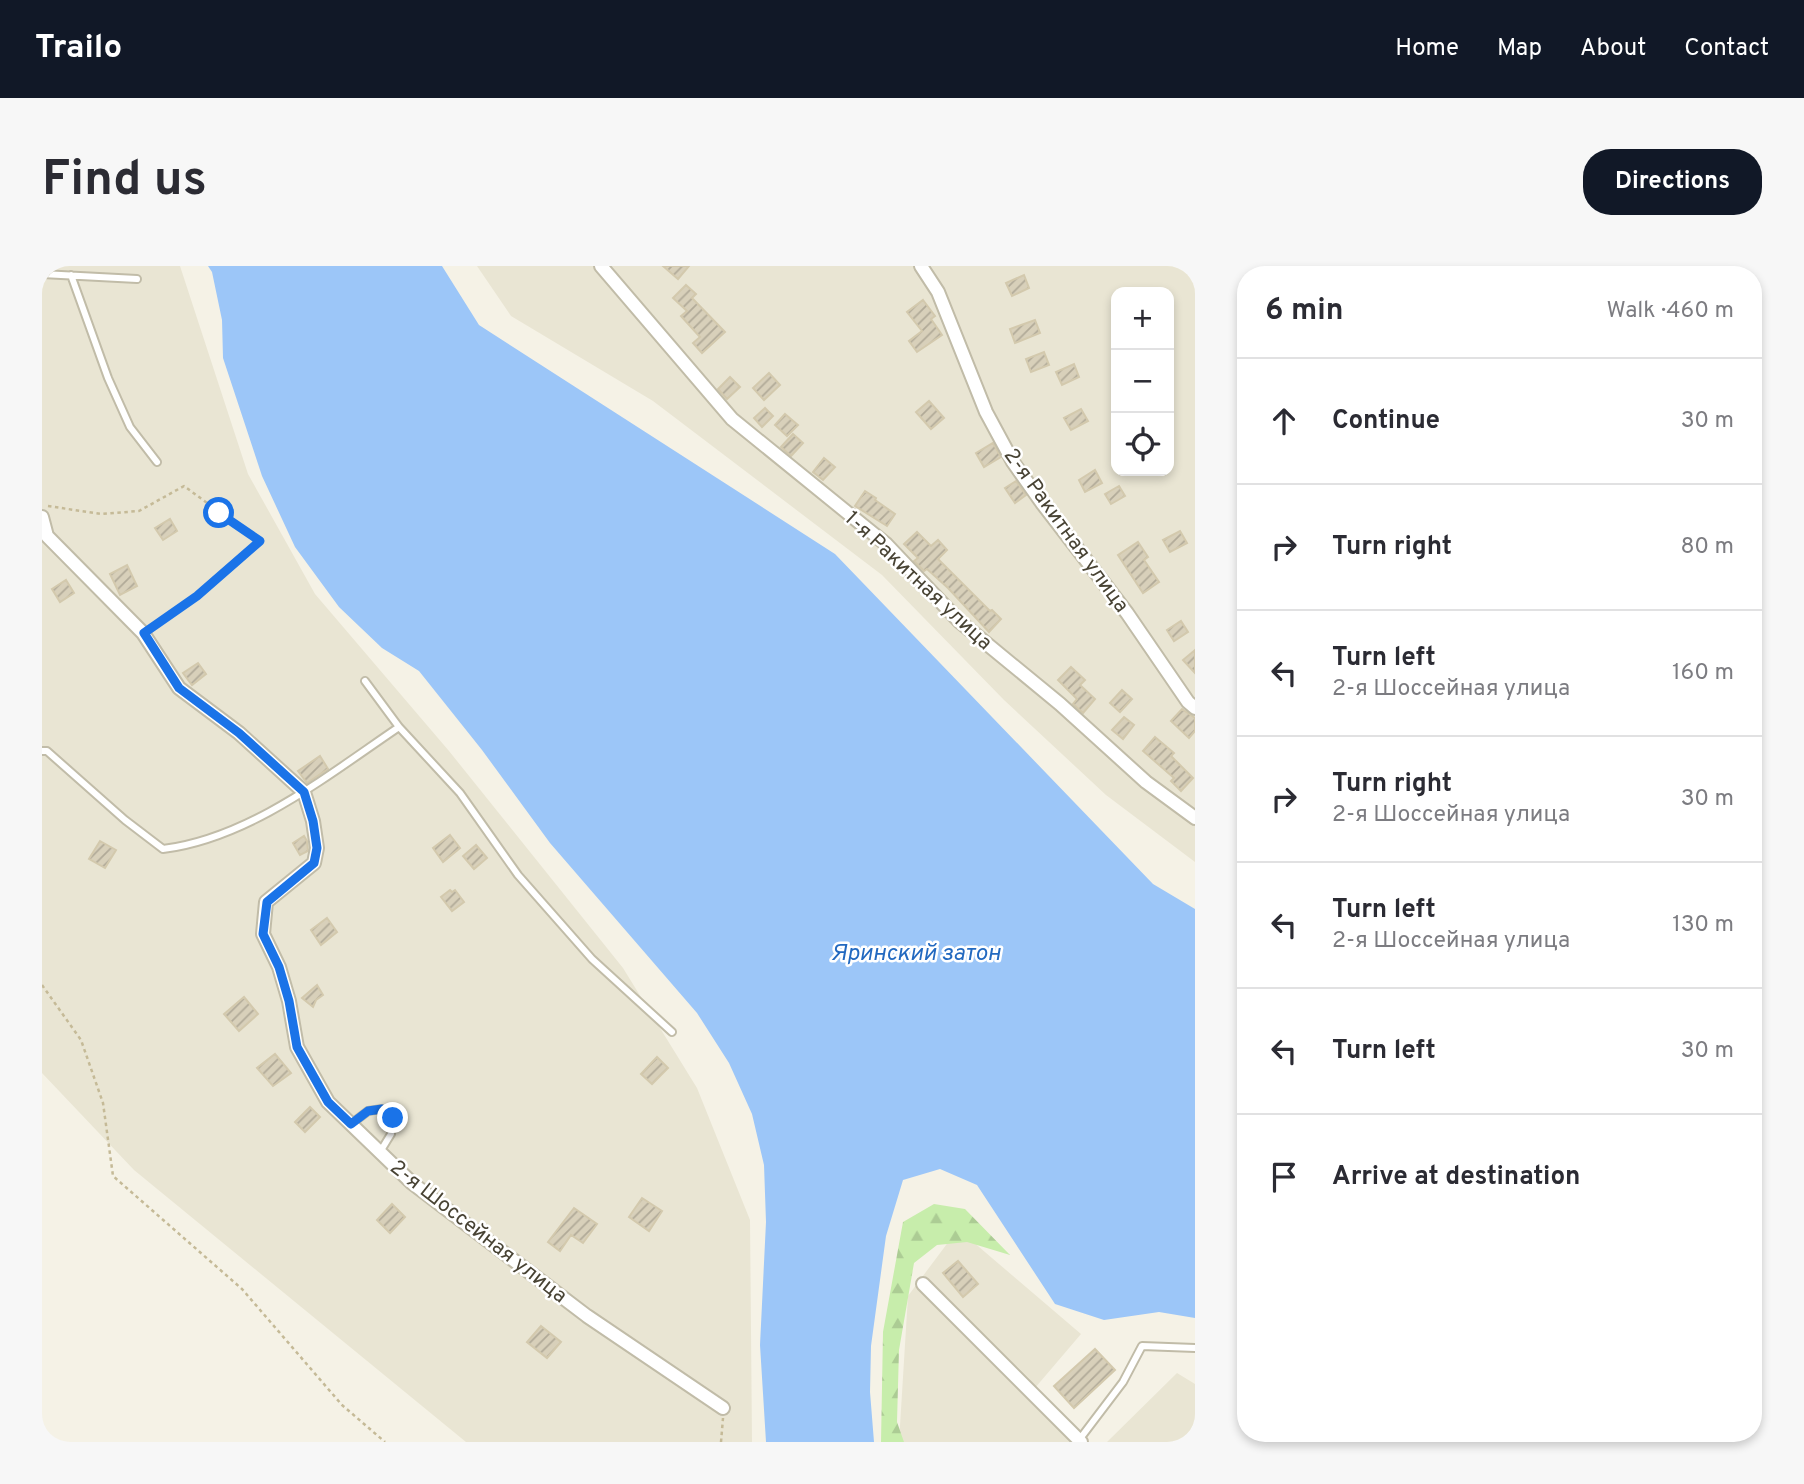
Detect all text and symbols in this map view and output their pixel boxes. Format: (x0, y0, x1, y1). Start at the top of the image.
text: Trailo (35, 28, 122, 70)
text: Home (1395, 34, 1459, 64)
text: Map (1497, 34, 1542, 64)
text: About (1580, 34, 1646, 64)
text: Contact (1684, 34, 1769, 64)
button: Directions (1583, 149, 1762, 215)
text: Find us (42, 151, 207, 213)
map controls (1111, 287, 1174, 476)
button: + (1111, 287, 1174, 350)
text: 6 min (1265, 293, 1343, 330)
text: Walk · 460 m (1606, 297, 1734, 326)
button: − (1111, 350, 1174, 413)
icon: ahead (1265, 402, 1303, 440)
text: Continue (1332, 405, 1440, 438)
text: 30 m (1681, 407, 1734, 436)
button: locate (1111, 413, 1174, 476)
street label: 2-я Ракитная улица (997, 443, 1134, 618)
route start (203, 497, 234, 528)
street label: 1-я Ракитная улица (838, 506, 998, 657)
icon: right (1265, 528, 1303, 566)
text: Turn right (1332, 531, 1452, 564)
text: 80 m (1681, 533, 1734, 562)
text: Turn left (1332, 642, 1436, 675)
icon: left (1265, 654, 1303, 692)
text: 160 m (1672, 659, 1734, 688)
text: 2-я Шоссейная улица (1332, 675, 1570, 704)
text: Turn right (1332, 768, 1452, 801)
icon: right (1265, 780, 1303, 818)
text: 30 m (1681, 785, 1734, 814)
text: 2-я Шоссейная улица (1332, 801, 1570, 830)
text: Turn left (1332, 894, 1436, 927)
icon: left (1265, 906, 1303, 944)
text: 130 m (1672, 911, 1734, 940)
text: 2-я Шоссейная улица (1332, 927, 1570, 956)
water label: Яринский затон (832, 940, 1001, 969)
icon: left (1265, 1032, 1303, 1070)
text: Turn left (1332, 1035, 1436, 1068)
text: 30 m (1681, 1037, 1734, 1066)
route end (377, 1102, 408, 1133)
street label: 2-я Шоссейная улица (384, 1155, 572, 1310)
icon: arrive (1265, 1158, 1303, 1196)
text: Arrive at destination (1332, 1161, 1580, 1194)

